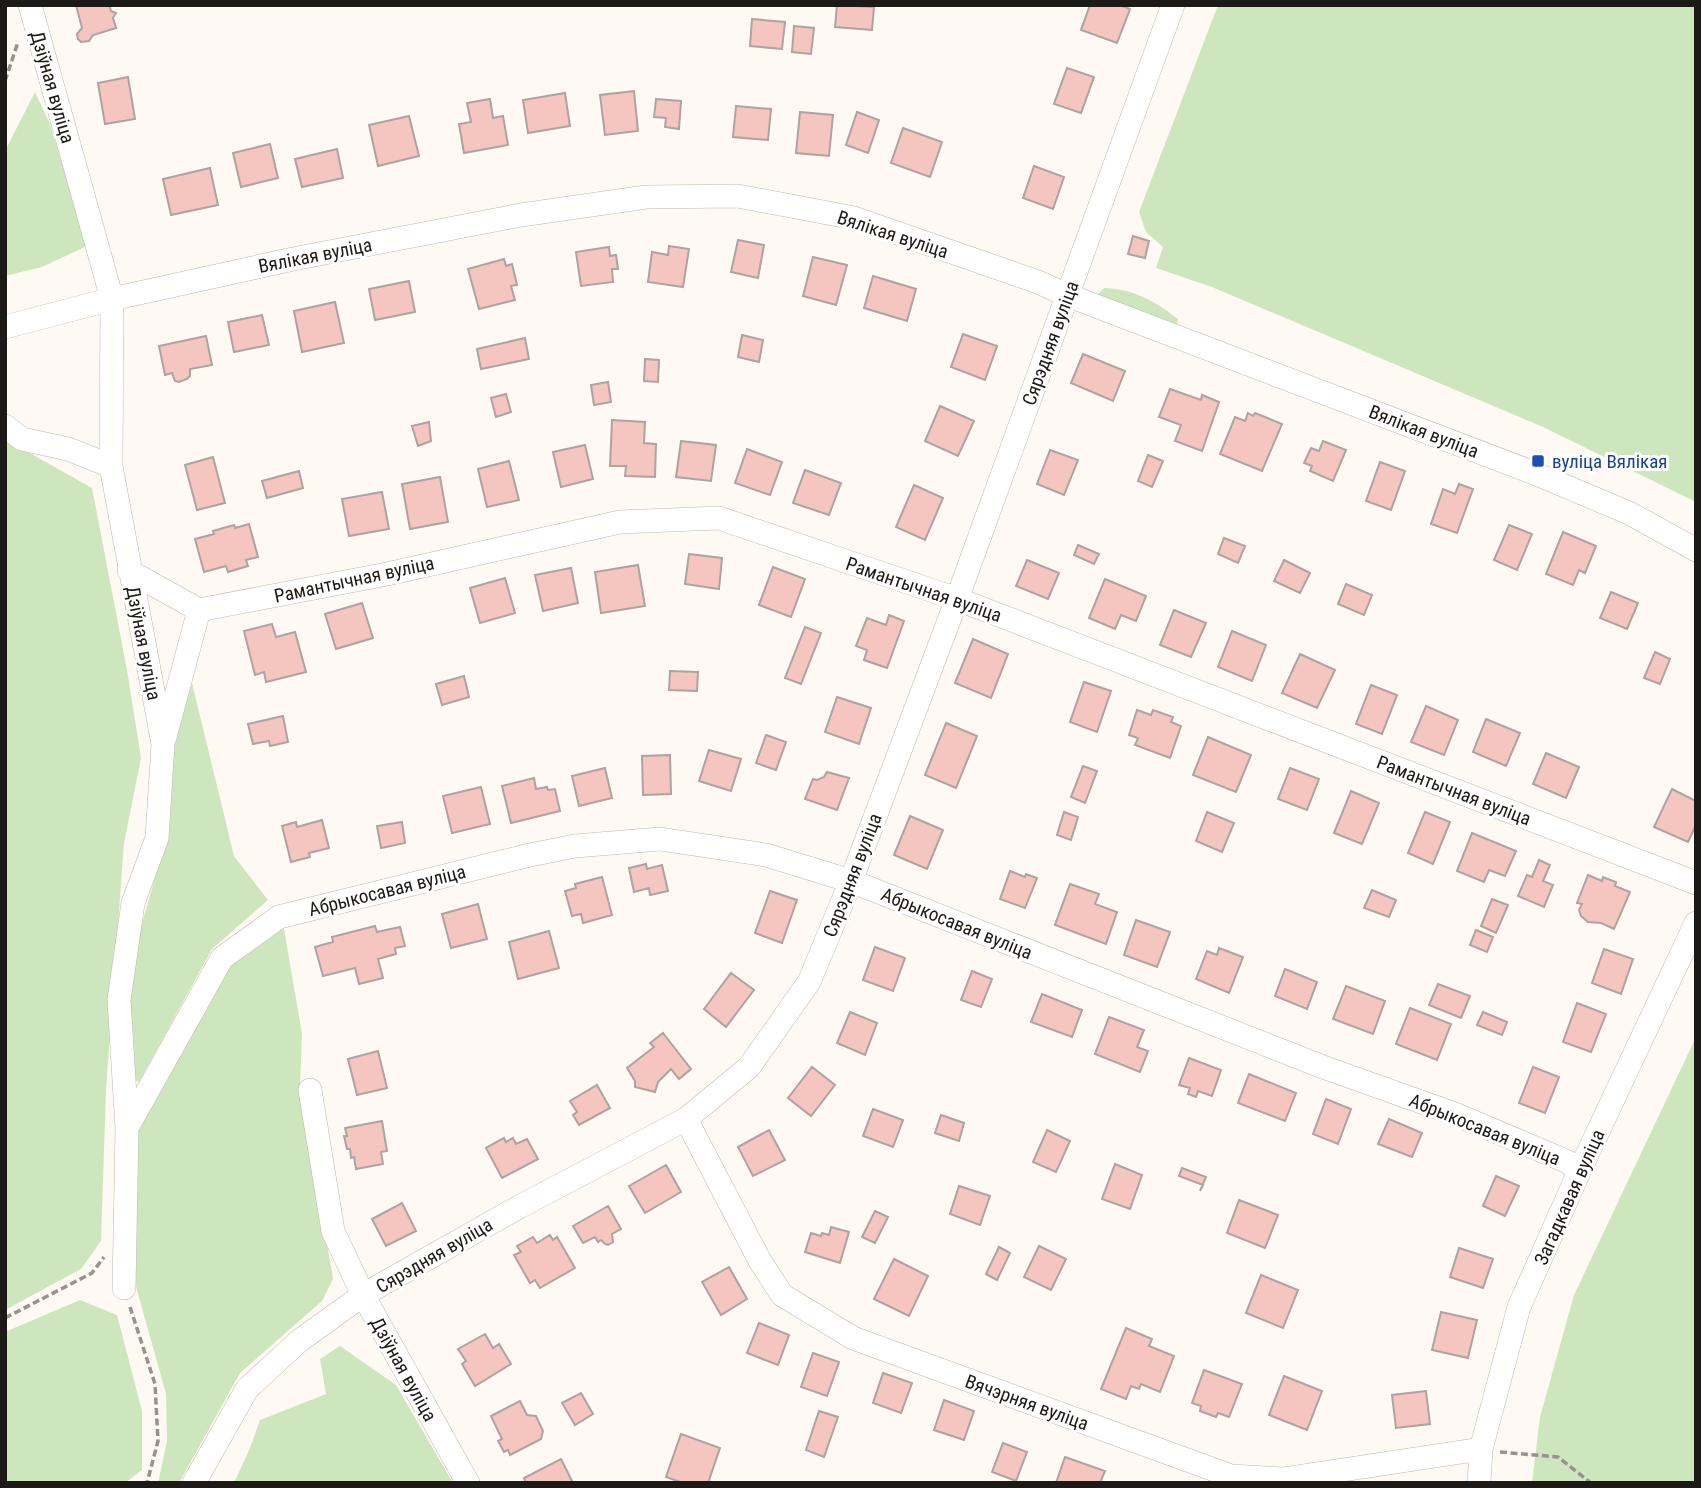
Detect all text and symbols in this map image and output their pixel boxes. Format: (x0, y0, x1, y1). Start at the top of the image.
street label: Дзіўная вуліца (26, 28, 80, 146)
street label: Вялікая вуліца (834, 206, 951, 263)
street label: Вялікая вуліца (256, 233, 374, 278)
street label: Сярэдняя вуліца (1017, 278, 1084, 409)
street label: Вялікая вуліца (1366, 400, 1482, 463)
place label: вуліца Вялікая (1552, 450, 1667, 473)
marker: вуліца Вялікая (1530, 453, 1546, 469)
street label: Рамантычная вуліца (272, 551, 436, 608)
street label: Рамантычная вуліца (843, 552, 1005, 627)
street label: Дзіўная вуліца (121, 584, 166, 702)
street label: Рамантычная вуліца (1374, 751, 1534, 830)
street label: Сярэдняя вуліца (818, 810, 887, 940)
street label: Абрыкосавая вуліца (306, 860, 468, 921)
street label: Абрыкосавая вуліца (878, 883, 1036, 964)
street label: Абрыкосавая вуліца (1406, 1089, 1564, 1170)
street label: Загадкавая вуліца (1529, 1126, 1610, 1268)
street label: Сярэдняя вуліца (372, 1213, 497, 1298)
street label: Дзіўная вуліца (365, 1313, 442, 1425)
street label: Вячэрняя вуліца (962, 1370, 1092, 1435)

